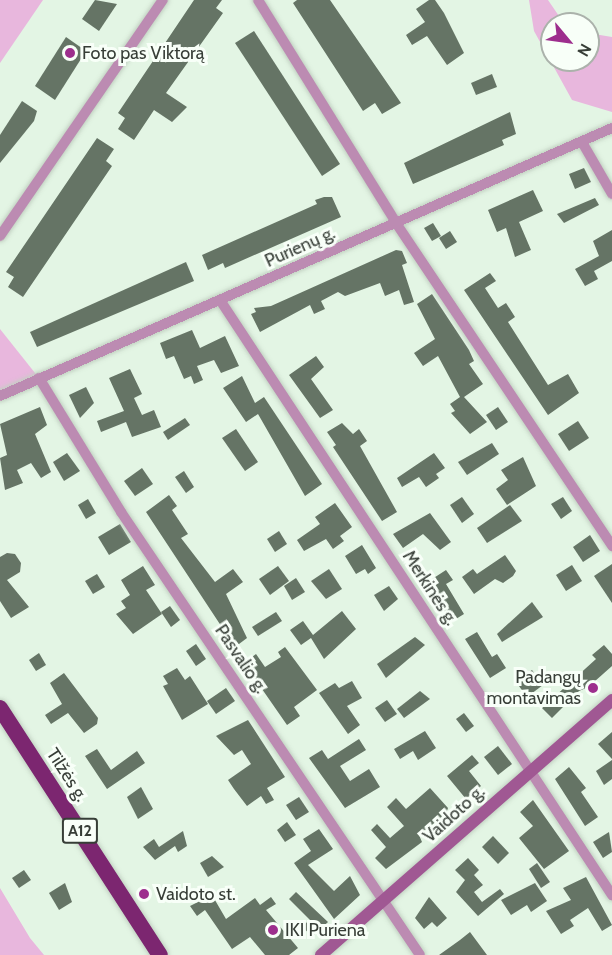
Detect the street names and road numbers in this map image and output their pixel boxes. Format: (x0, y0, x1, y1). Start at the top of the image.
street label: Purienų g. (262, 222, 338, 272)
street label: Merkinės g. (398, 547, 462, 629)
street label: Pasvalio g. (210, 621, 272, 697)
street label: Tilžės g. (42, 744, 92, 806)
street label: Vaidoto g. (419, 781, 489, 847)
road number: A12 (60, 818, 100, 844)

